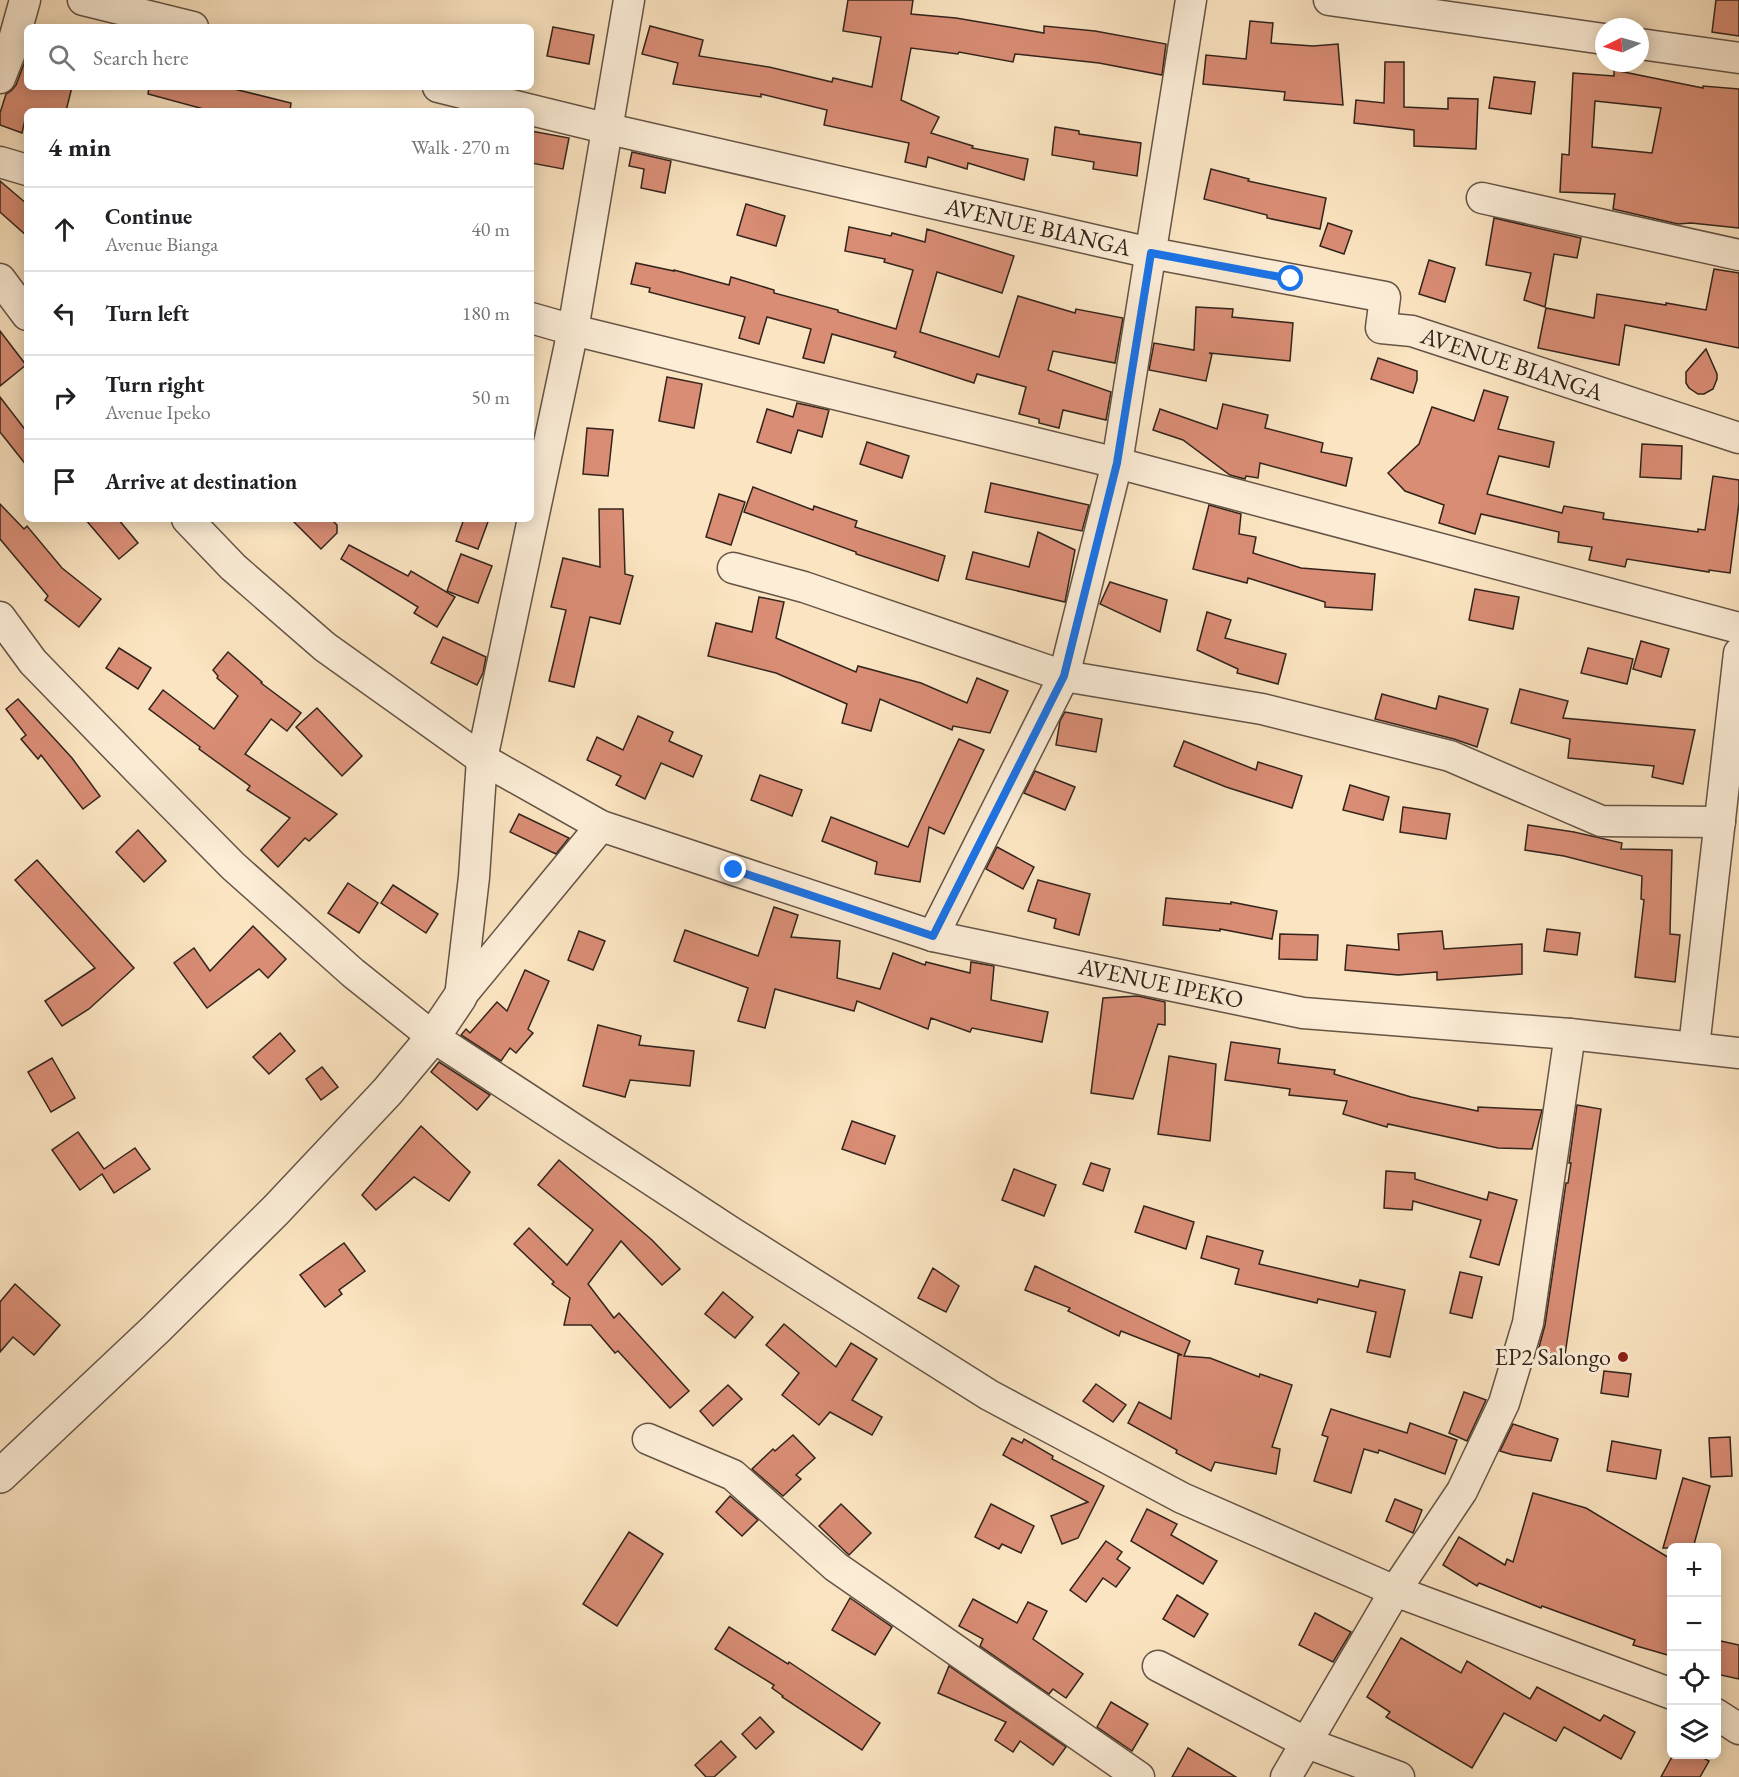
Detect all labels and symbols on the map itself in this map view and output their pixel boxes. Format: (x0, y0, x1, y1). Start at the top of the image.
north arrow (1595, 18, 1649, 72)
street label: AVENUE BIANGA (941, 190, 1135, 263)
route start (1277, 265, 1303, 291)
street label: AVENUE BIANGA (1416, 319, 1608, 408)
route end (720, 856, 746, 882)
street label: AVENUE IPEKO (1075, 950, 1246, 1015)
place label: EP2 Salongo (1495, 1341, 1611, 1372)
marker: EP2 Salongo (1616, 1350, 1630, 1364)

